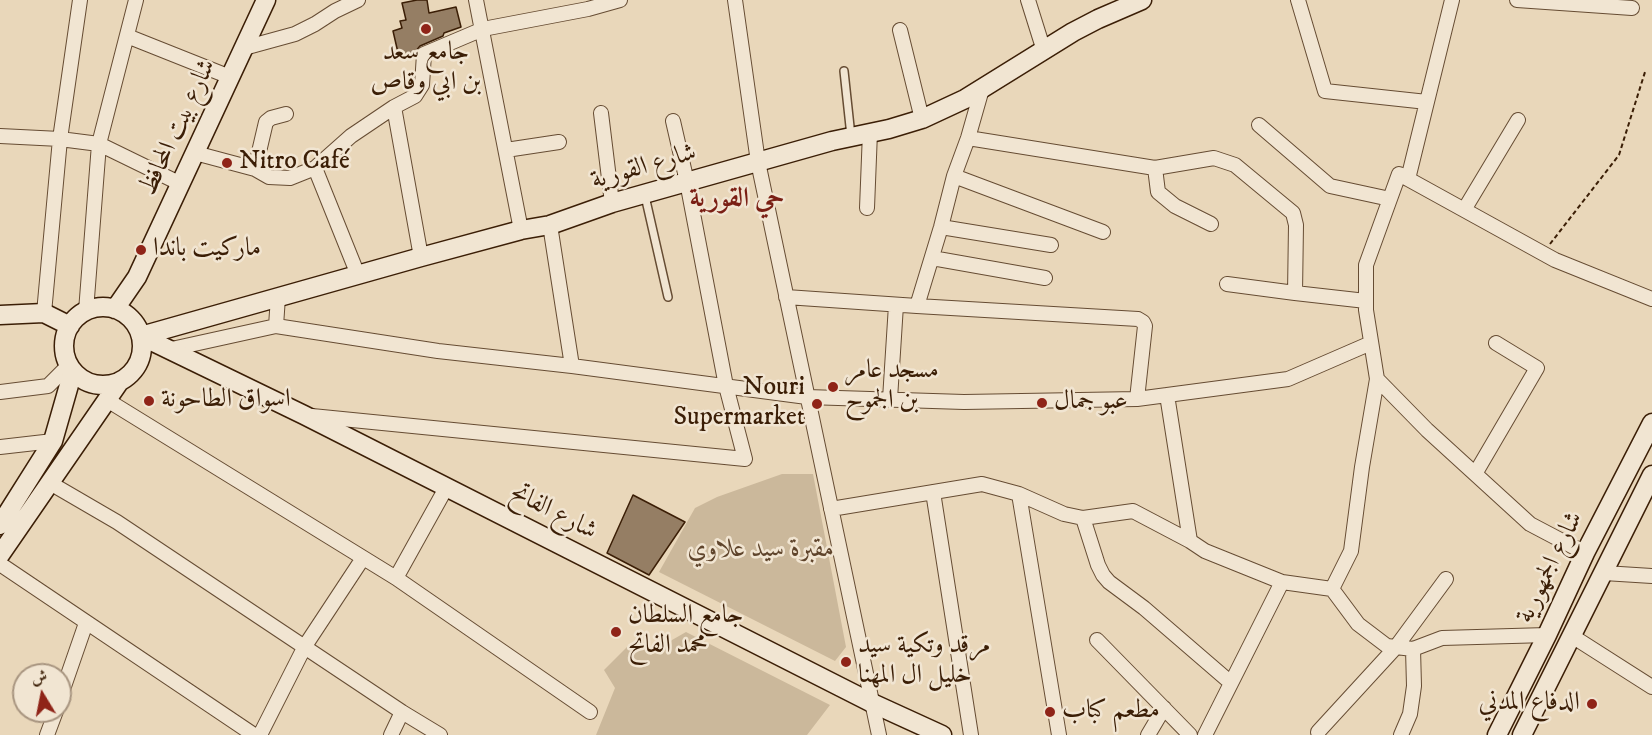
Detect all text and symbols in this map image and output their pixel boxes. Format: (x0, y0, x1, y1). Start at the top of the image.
marker: جامع سعد بن ابي وقاص (419, 22, 433, 36)
place label: جامع سعد بن ابي وقاص (371, 38, 481, 100)
street label: شارع بيت المحافظ (134, 55, 224, 201)
street label: شارع القورية (588, 138, 700, 198)
place label: Nitro Café (239, 147, 350, 179)
marker: Nitro Café (220, 156, 234, 170)
district label: حي القورية (690, 184, 784, 216)
place label: ماركيت باندا (153, 234, 261, 266)
marker: ماركيت باندا (134, 243, 148, 257)
place label: مسجد عامر بن الجموح (845, 356, 939, 418)
place label: Nouri Supermarket (673, 373, 805, 434)
marker: مسجد عامر بن الجموح (826, 380, 840, 394)
place label: اسواق الطاحونة (161, 385, 291, 417)
place label: عبو جمال (1054, 387, 1128, 419)
marker: اسواق الطاحونة (142, 394, 156, 408)
marker: عبو جمال (1035, 396, 1049, 410)
marker: Nouri Supermarket (810, 397, 824, 411)
street label: شارع الفاتح (504, 478, 602, 548)
street label: شارع الجمهورية (1511, 507, 1591, 629)
park label: مقبرة سيد علاوي (688, 535, 834, 567)
place label: جامع السلطان محمد الفاتح (628, 601, 743, 662)
marker: جامع السلطان محمد الفاتح (609, 625, 623, 639)
place label: مرقد وتكية سيد خليل ال المهنا (858, 631, 991, 692)
marker: مرقد وتكية سيد خليل ال المهنا (839, 655, 853, 669)
north arrow (12, 663, 72, 723)
text: ش (30, 666, 49, 688)
place label: الدفاع المدني (1479, 688, 1580, 720)
place label: مطعم كباب (1062, 696, 1160, 728)
marker: الدفاع المدني (1585, 697, 1599, 711)
marker: مطعم كباب (1043, 705, 1057, 719)

